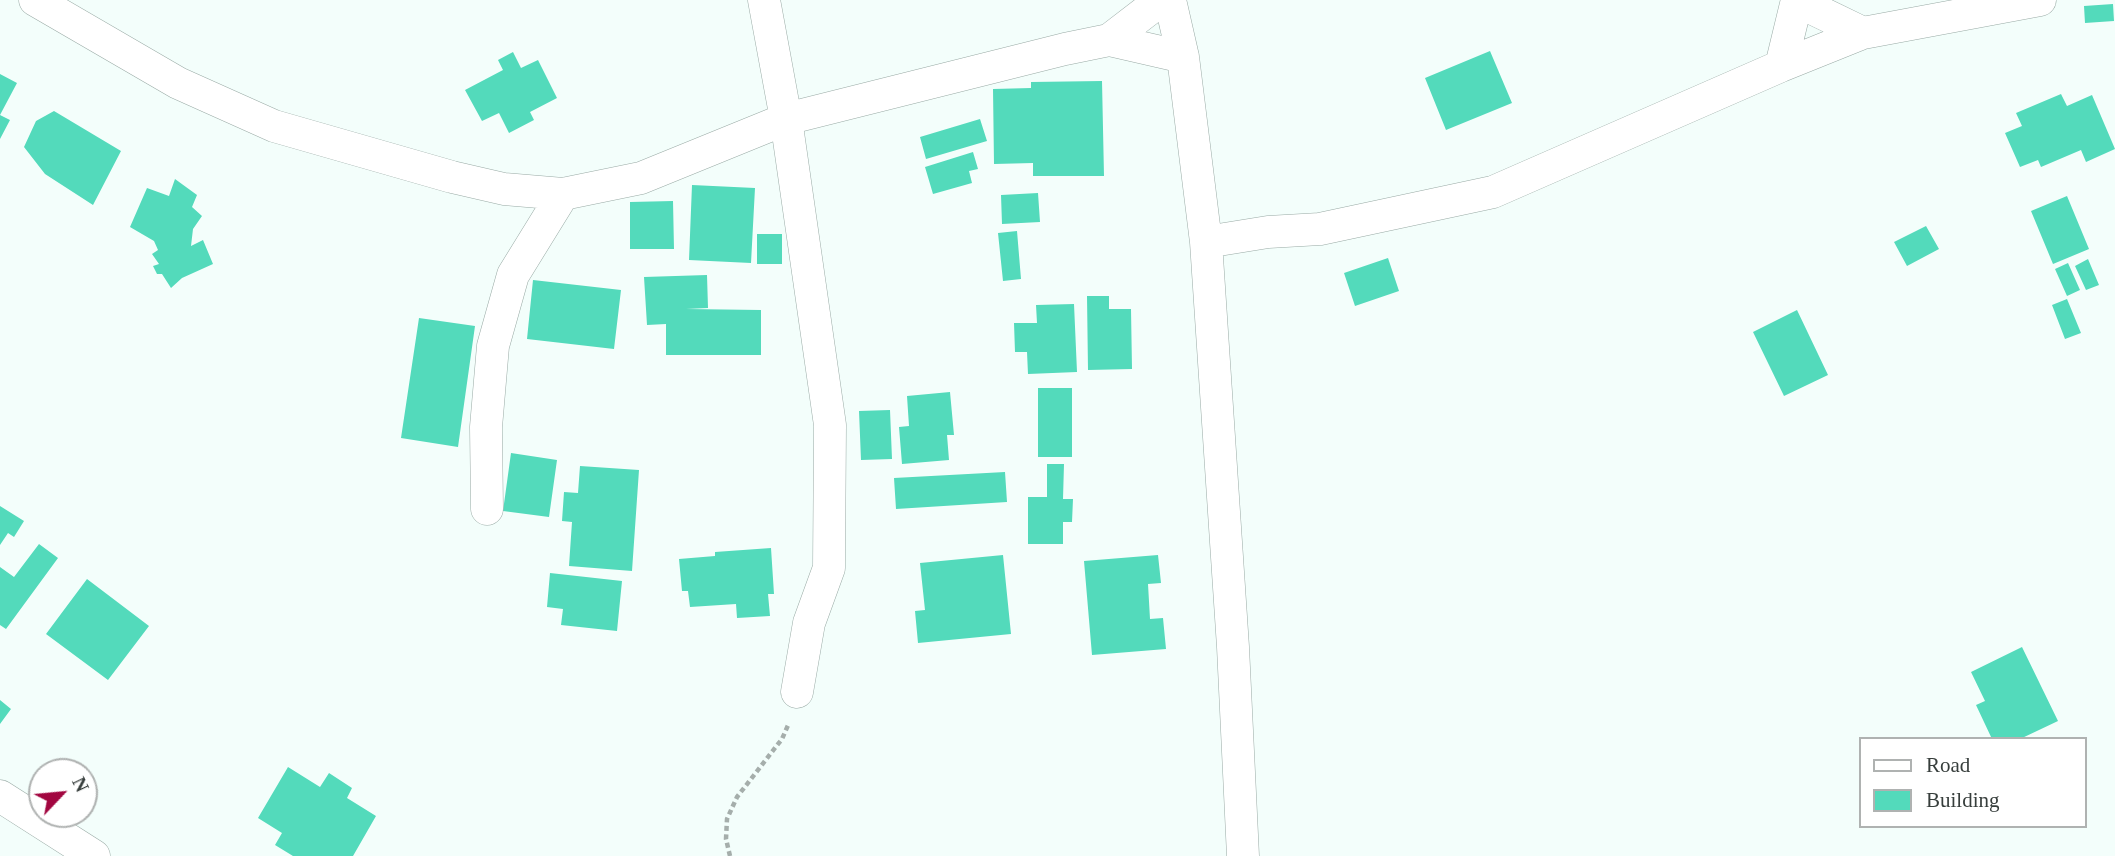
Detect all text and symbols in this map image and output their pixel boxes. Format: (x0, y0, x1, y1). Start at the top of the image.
legend (1860, 737, 2087, 828)
text: Road (1926, 753, 1970, 777)
north arrow (28, 758, 98, 828)
text: N (68, 774, 93, 795)
text: Building (1926, 788, 2000, 812)

